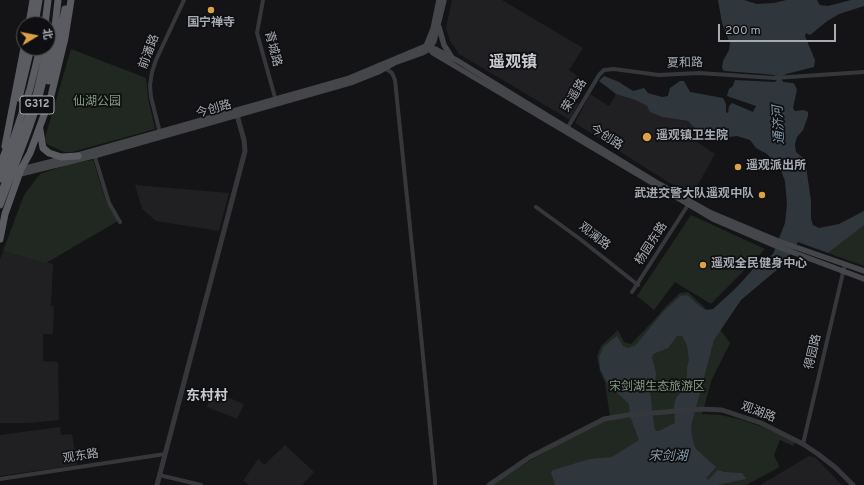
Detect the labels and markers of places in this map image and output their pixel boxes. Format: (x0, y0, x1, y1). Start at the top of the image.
marker: 国宁禅寺 (206, 5, 216, 15)
place label: 国宁禅寺 (187, 17, 235, 31)
place label: 遥观镇卫生院 (656, 130, 728, 144)
marker: 遥观镇卫生院 (641, 131, 653, 143)
place label: 遥观派出所 (746, 160, 806, 174)
marker: 遥观派出所 (733, 162, 743, 172)
place label: 武进交警大队遥观中队 (634, 188, 754, 202)
marker: 武进交警大队遥观中队 (757, 190, 767, 200)
place label: 遥观全民健身中心 (711, 258, 807, 272)
marker: 遥观全民健身中心 (698, 260, 708, 270)

